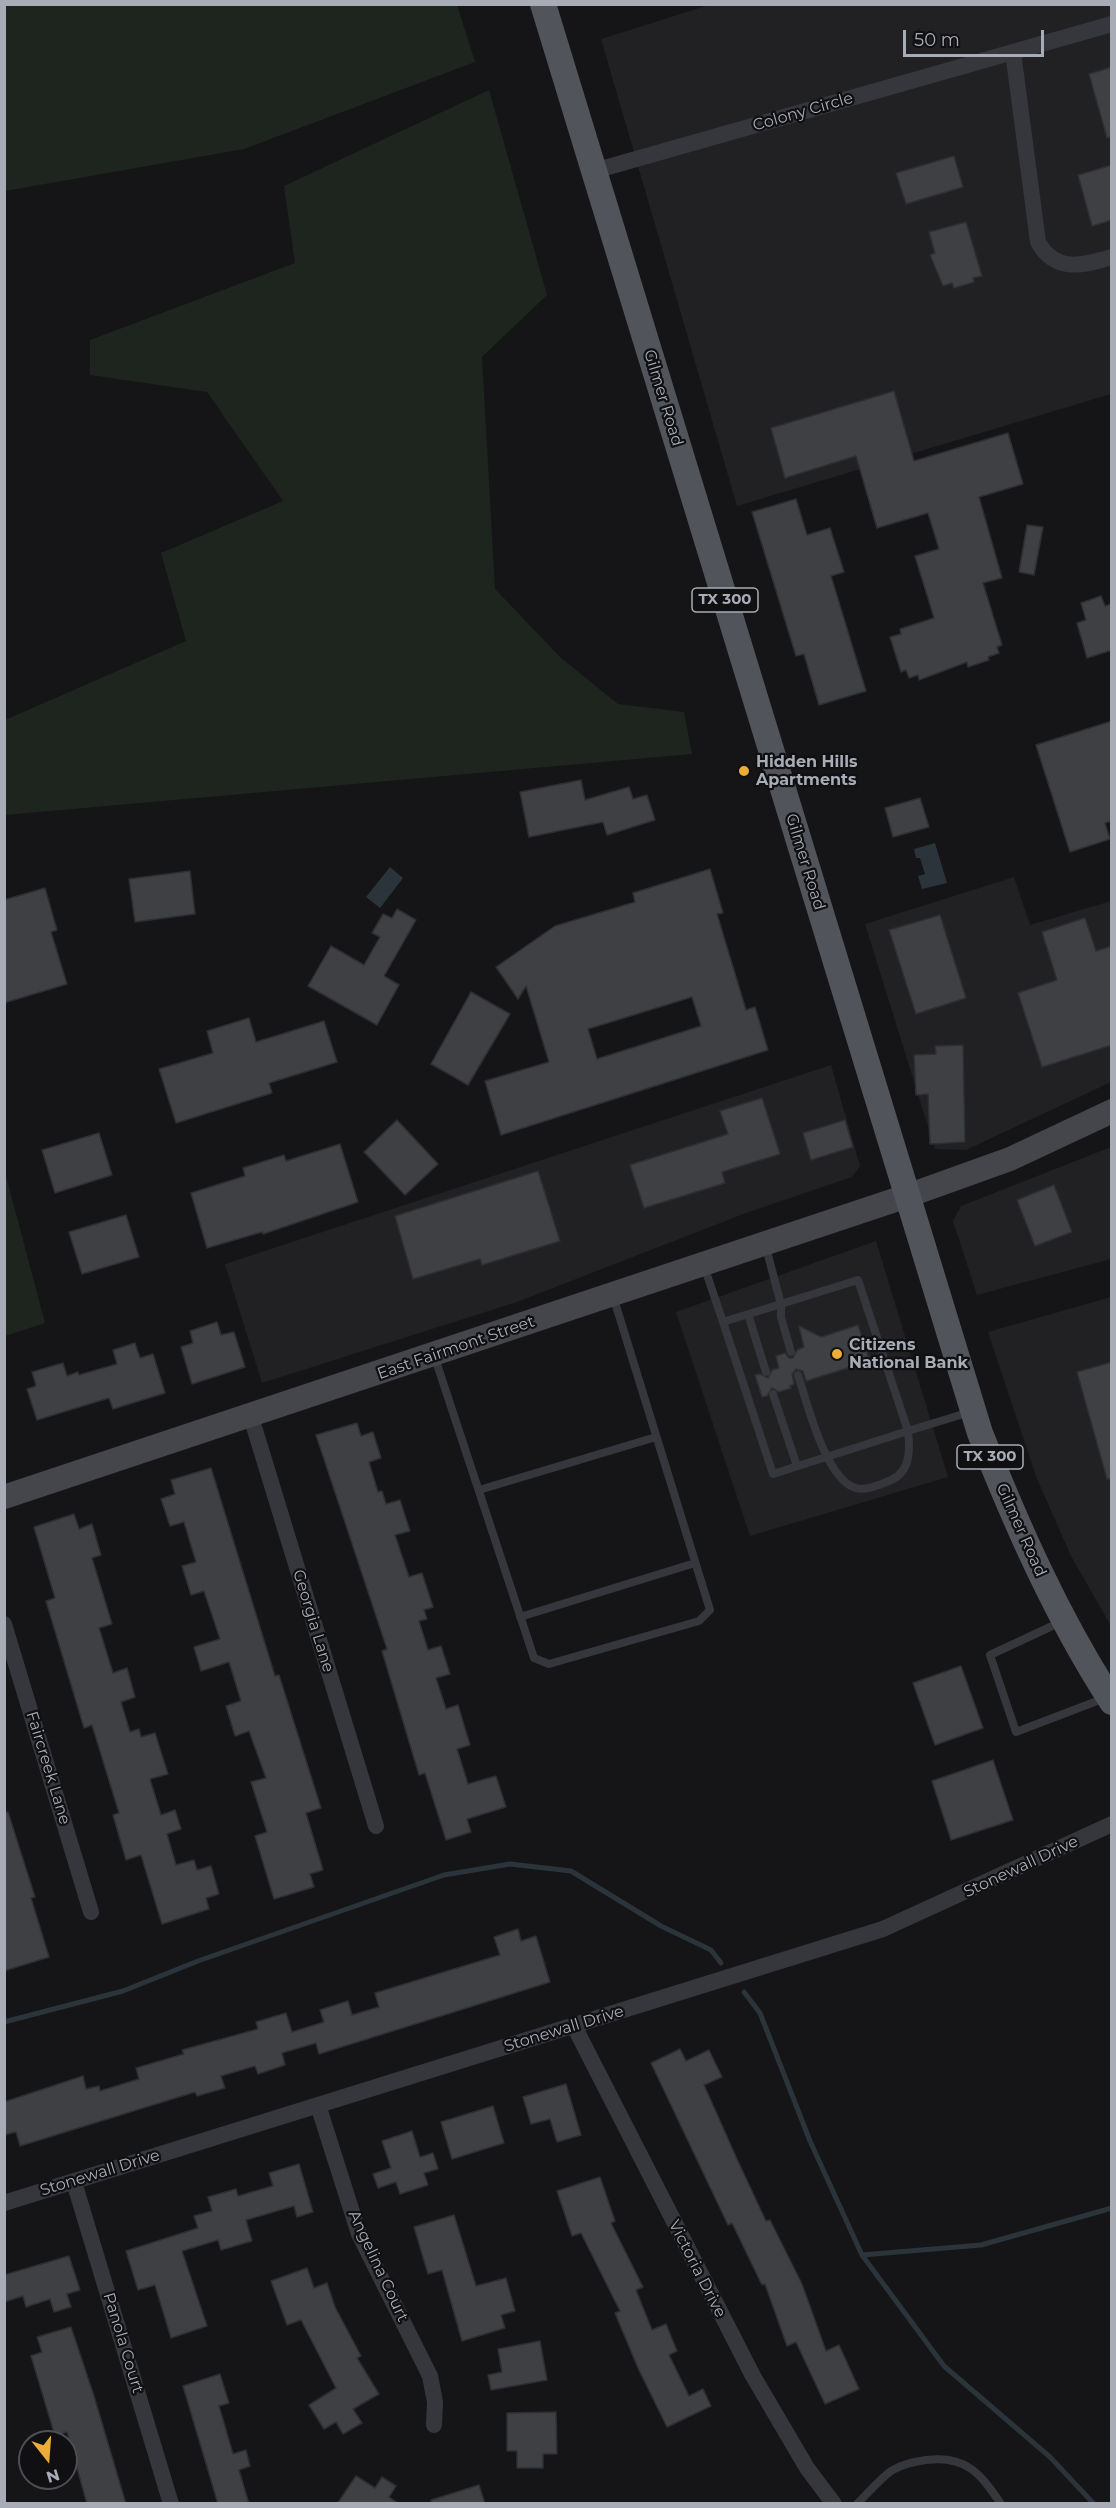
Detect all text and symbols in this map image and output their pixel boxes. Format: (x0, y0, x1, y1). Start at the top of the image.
scale bar (906, 18, 1047, 56)
text: 50 m (914, 29, 960, 51)
street label: Colony Circle (751, 89, 855, 135)
street label: Gilmer Road (639, 347, 687, 449)
road number: TX 300 (692, 588, 758, 612)
place label: Hidden Hills Apartments (756, 752, 857, 790)
marker: Hidden Hills Apartments (737, 764, 751, 778)
street label: Gilmer Road (781, 811, 829, 913)
street label: East Fairmont Street (375, 1312, 537, 1384)
place label: Citizens National Bank (849, 1335, 968, 1373)
marker: Citizens National Bank (830, 1347, 844, 1361)
road number: TX 300 (957, 1445, 1023, 1469)
street label: Gilmer Road (992, 1480, 1050, 1580)
street label: Georgia Lane (288, 1567, 338, 1675)
street label: Faircreek Lane (22, 1709, 74, 1827)
street label: Stonewall Drive (961, 1832, 1081, 1902)
street label: Stonewall Drive (502, 2002, 626, 2056)
street label: Stonewall Drive (38, 2146, 162, 2200)
street label: Angelina Court (344, 2207, 412, 2325)
street label: Victoria Drive (664, 2217, 730, 2321)
street label: Panola Court (99, 2290, 147, 2396)
north arrow (18, 2430, 78, 2490)
text: N (44, 2465, 62, 2487)

